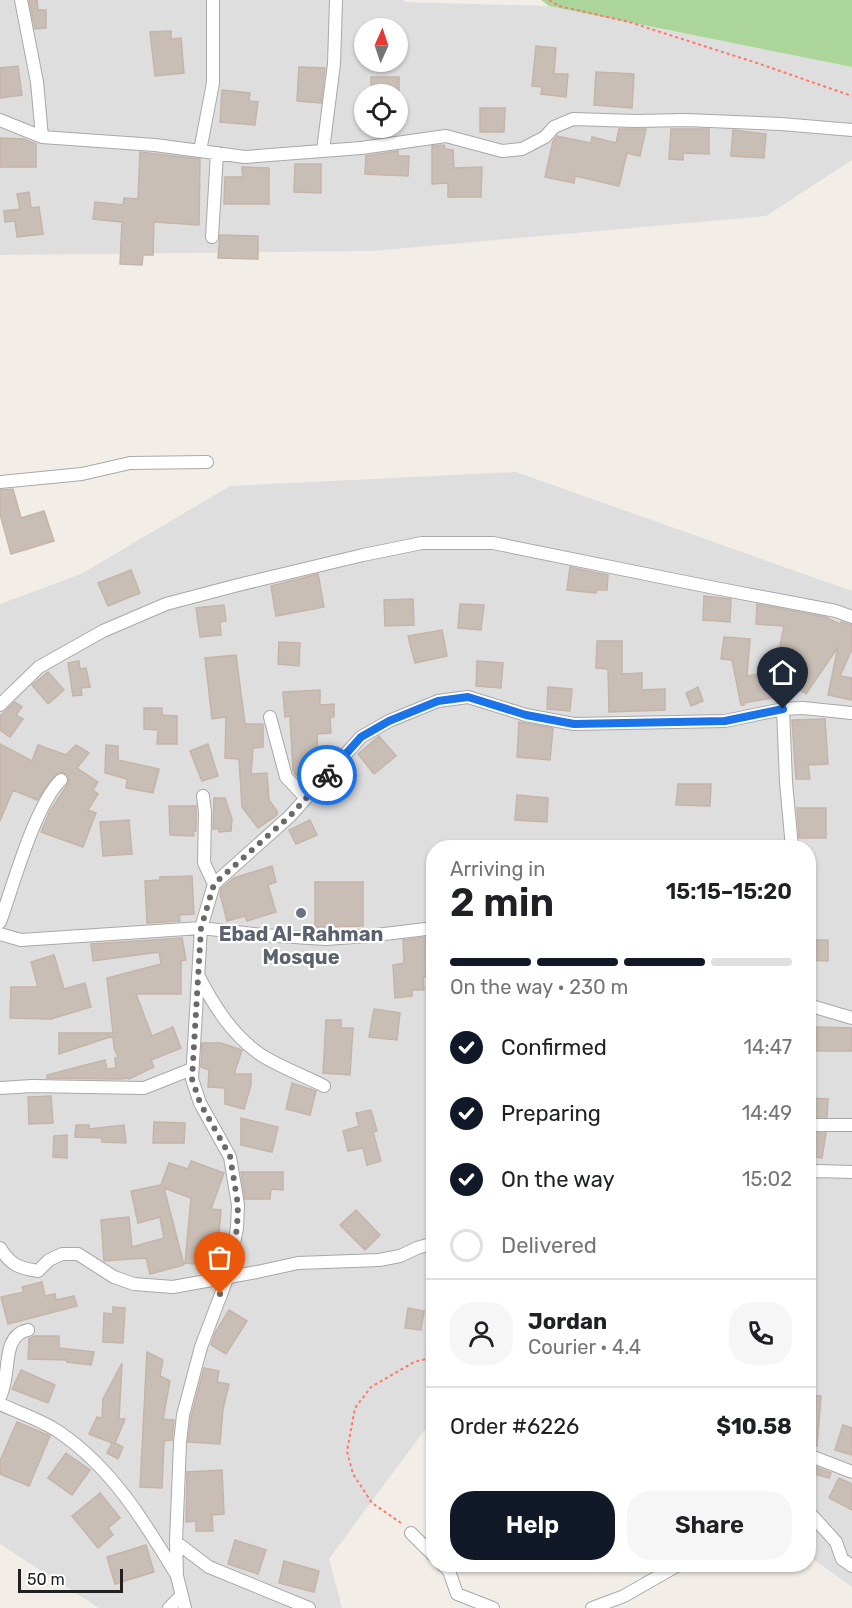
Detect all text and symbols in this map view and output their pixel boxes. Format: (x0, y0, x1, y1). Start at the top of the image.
north arrow (354, 18, 408, 72)
map controls (354, 18, 408, 138)
button: locate (354, 84, 408, 138)
pin (757, 647, 808, 709)
icon: home (766, 656, 799, 689)
courier (297, 745, 357, 805)
icon: bike (311, 759, 344, 792)
text: Arriving in (450, 857, 545, 881)
text: 15:15–15:20 (666, 878, 792, 905)
text: 2 min (450, 880, 554, 926)
marker: Ebad Al-Rahman Mosque (294, 906, 308, 920)
place label: Ebad Al-Rahman Mosque (219, 922, 383, 969)
text: On the way · 230 m (450, 975, 628, 999)
icon: check (450, 1031, 483, 1064)
text: Confirmed (501, 1034, 607, 1061)
text: 14:47 (744, 1035, 792, 1059)
icon: check (450, 1097, 483, 1130)
text: Preparing (501, 1100, 601, 1127)
text: 14:49 (742, 1101, 792, 1125)
icon: check (450, 1163, 483, 1196)
text: On the way (501, 1166, 615, 1193)
text: 15:02 (742, 1167, 792, 1191)
pin (194, 1232, 245, 1294)
text: Delivered (501, 1232, 597, 1259)
icon: bag (203, 1241, 236, 1274)
button: person (450, 1302, 513, 1365)
button: phone (729, 1302, 792, 1365)
text: Jordan (528, 1308, 607, 1335)
text: Courier · 4.4 (528, 1335, 641, 1359)
text: Order #6226 (450, 1413, 579, 1440)
text: $10.58 (716, 1413, 792, 1440)
button: Help (450, 1491, 615, 1560)
button: Share (627, 1491, 792, 1560)
scale bar (18, 1566, 123, 1594)
text: 50 m (27, 1570, 65, 1589)

